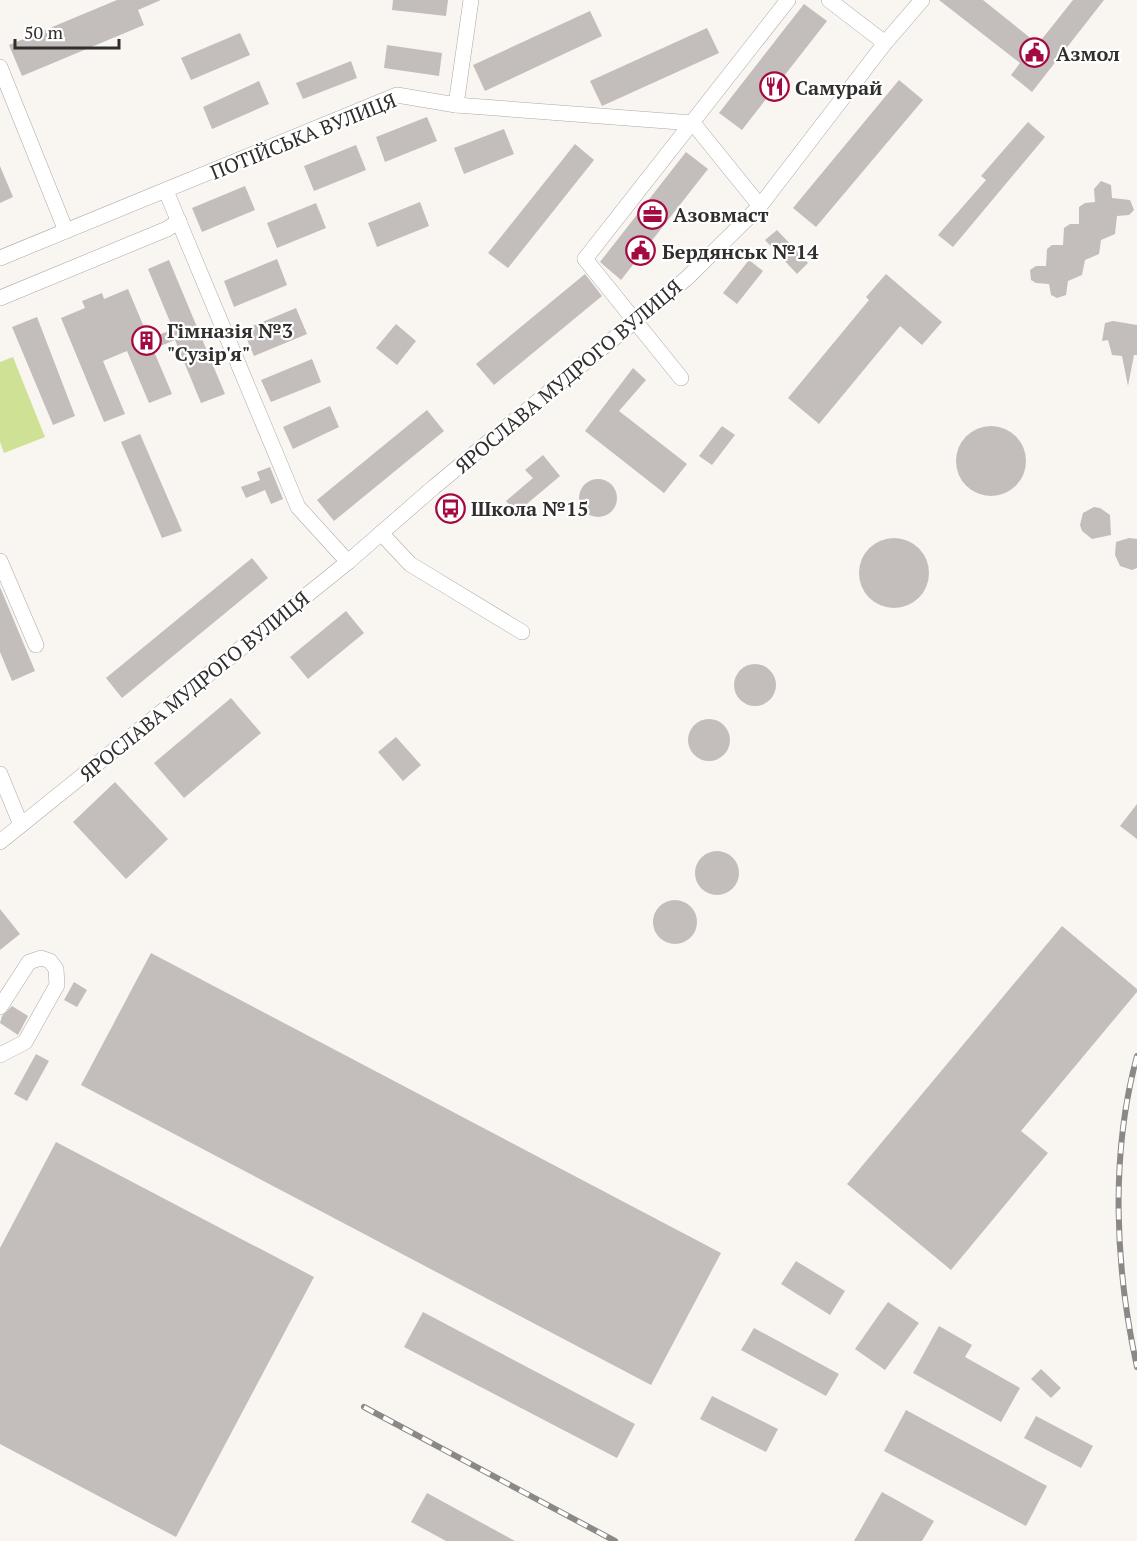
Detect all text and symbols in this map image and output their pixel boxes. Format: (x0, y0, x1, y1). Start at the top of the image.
scale bar (15, 12, 118, 50)
text: 50 m (24, 20, 64, 44)
public building icon: Азмол (1019, 37, 1051, 69)
place label: Азмол (1056, 40, 1120, 67)
restaurant icon: Самурай (758, 71, 790, 103)
place label: Самурай (795, 74, 882, 101)
street label: ПОТІЙСЬКА ВУЛИЦЯ (206, 86, 400, 186)
office icon: Азовмаст (636, 198, 668, 230)
place label: Азовмаст (673, 201, 769, 228)
public building icon: Бердянськ №14 (625, 235, 657, 267)
place label: Бердянськ №14 (662, 238, 819, 265)
street label: ЯРОСЛАВА МУДРОГО ВУЛИЦЯ (449, 273, 687, 479)
place label: Гімназія №3 "Сузір'я" (167, 317, 293, 367)
building icon: Гімназія №3 "Сузір'я" (130, 325, 162, 357)
bus stop icon: Школа №15 (434, 492, 466, 524)
place label: Школа №15 (471, 495, 589, 522)
street label: ЯРОСЛАВА МУДРОГО ВУЛИЦЯ (73, 585, 315, 787)

